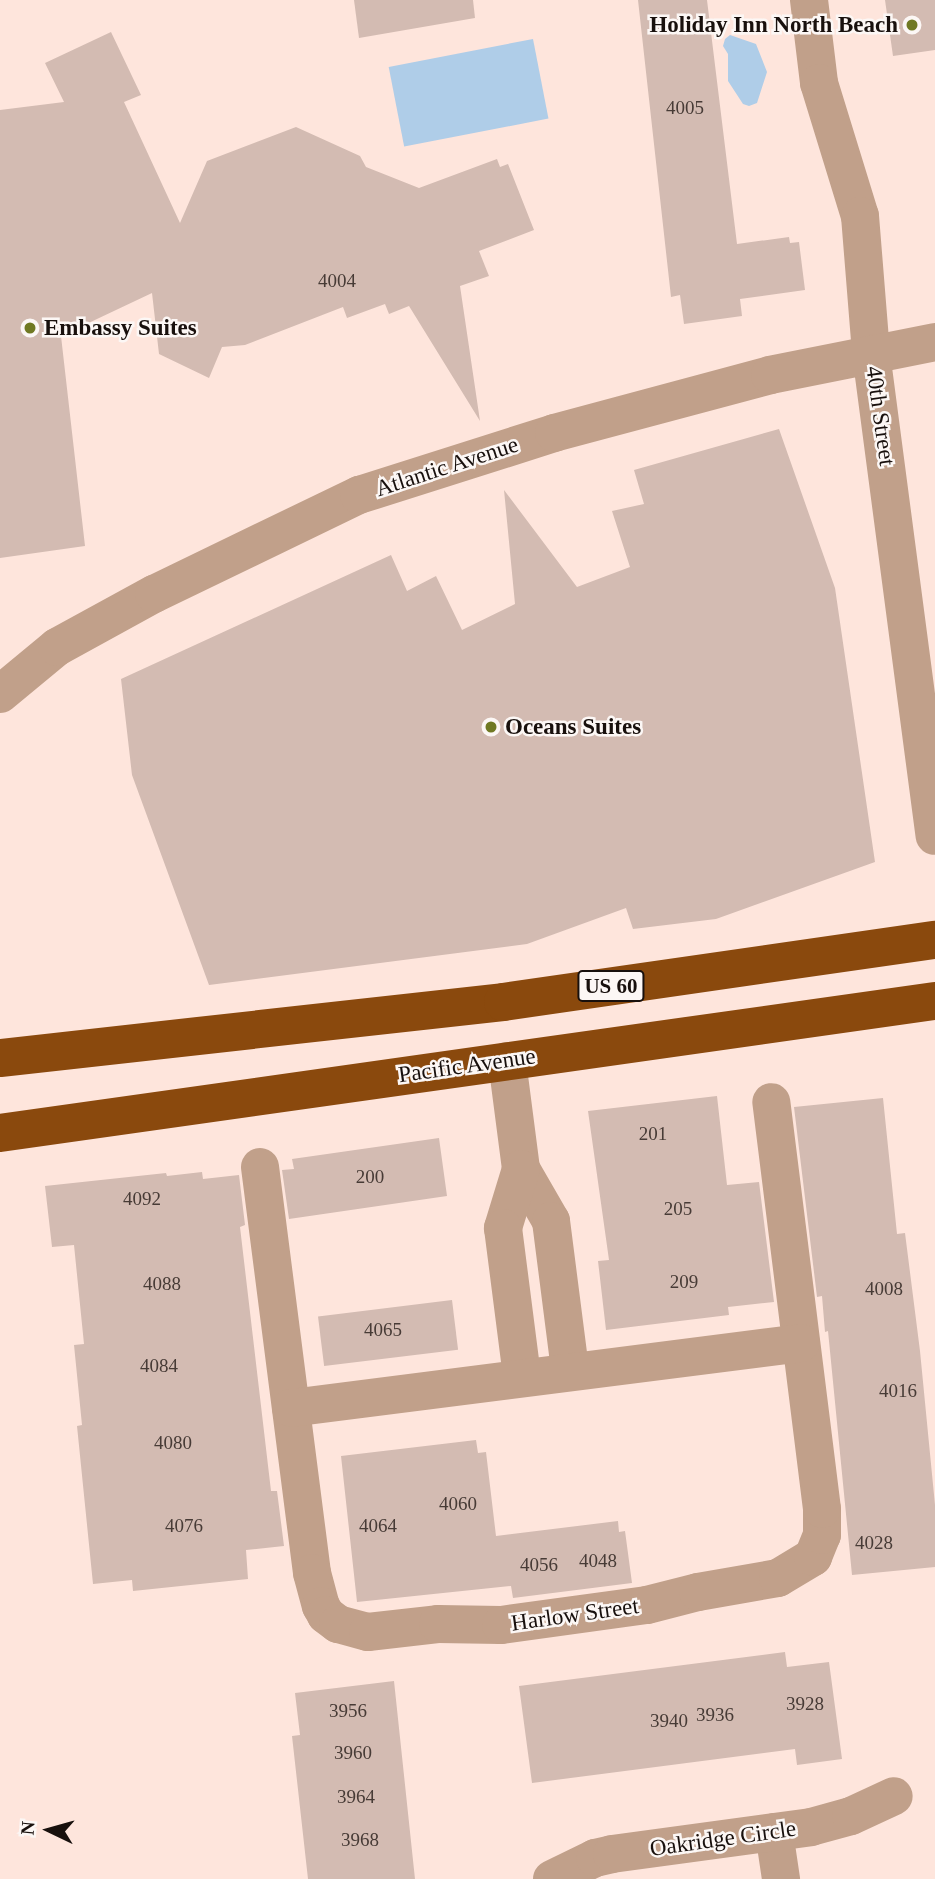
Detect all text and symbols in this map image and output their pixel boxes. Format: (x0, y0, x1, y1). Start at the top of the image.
place label: Holiday Inn North Beach (649, 11, 898, 39)
marker: Holiday Inn North Beach (904, 17, 920, 33)
house number: 4005 (666, 97, 704, 119)
house number: 4004 (318, 270, 356, 292)
place label: Embassy Suites (44, 314, 197, 342)
marker: Embassy Suites (22, 320, 38, 336)
street label: 40th Street (859, 364, 901, 468)
street label: Atlantic Avenue (372, 431, 522, 503)
place label: Oceans Suites (505, 713, 641, 741)
marker: Oceans Suites (483, 719, 499, 735)
road number: US 60 (576, 968, 646, 1004)
street label: Pacific Avenue (396, 1043, 538, 1089)
house number: 201 (639, 1123, 667, 1145)
house number: 200 (356, 1166, 384, 1188)
house number: 4092 (123, 1188, 161, 1210)
house number: 205 (664, 1198, 692, 1220)
house number: 209 (670, 1271, 698, 1293)
house number: 4088 (143, 1273, 181, 1295)
house number: 4008 (865, 1278, 903, 1300)
house number: 4065 (364, 1319, 402, 1341)
house number: 4084 (140, 1355, 178, 1377)
house number: 4016 (879, 1380, 917, 1402)
house number: 4080 (154, 1432, 192, 1454)
house number: 4060 (439, 1493, 477, 1515)
house number: 4076 (165, 1515, 203, 1537)
house number: 4064 (359, 1515, 397, 1537)
house number: 4028 (855, 1532, 893, 1554)
house number: 4048 (579, 1550, 617, 1572)
house number: 4056 (520, 1554, 558, 1576)
street label: Harlow Street (510, 1592, 640, 1638)
house number: 3928 (786, 1693, 824, 1715)
house number: 3956 (329, 1700, 367, 1722)
house number: 3936 (696, 1704, 734, 1726)
house number: 3940 (650, 1710, 688, 1732)
house number: 3960 (334, 1742, 372, 1764)
house number: 3964 (337, 1786, 375, 1808)
north arrow (14, 1795, 84, 1865)
street label: Oakridge Circle (648, 1815, 798, 1863)
text: N (17, 1820, 39, 1836)
house number: 3968 (341, 1829, 379, 1851)

